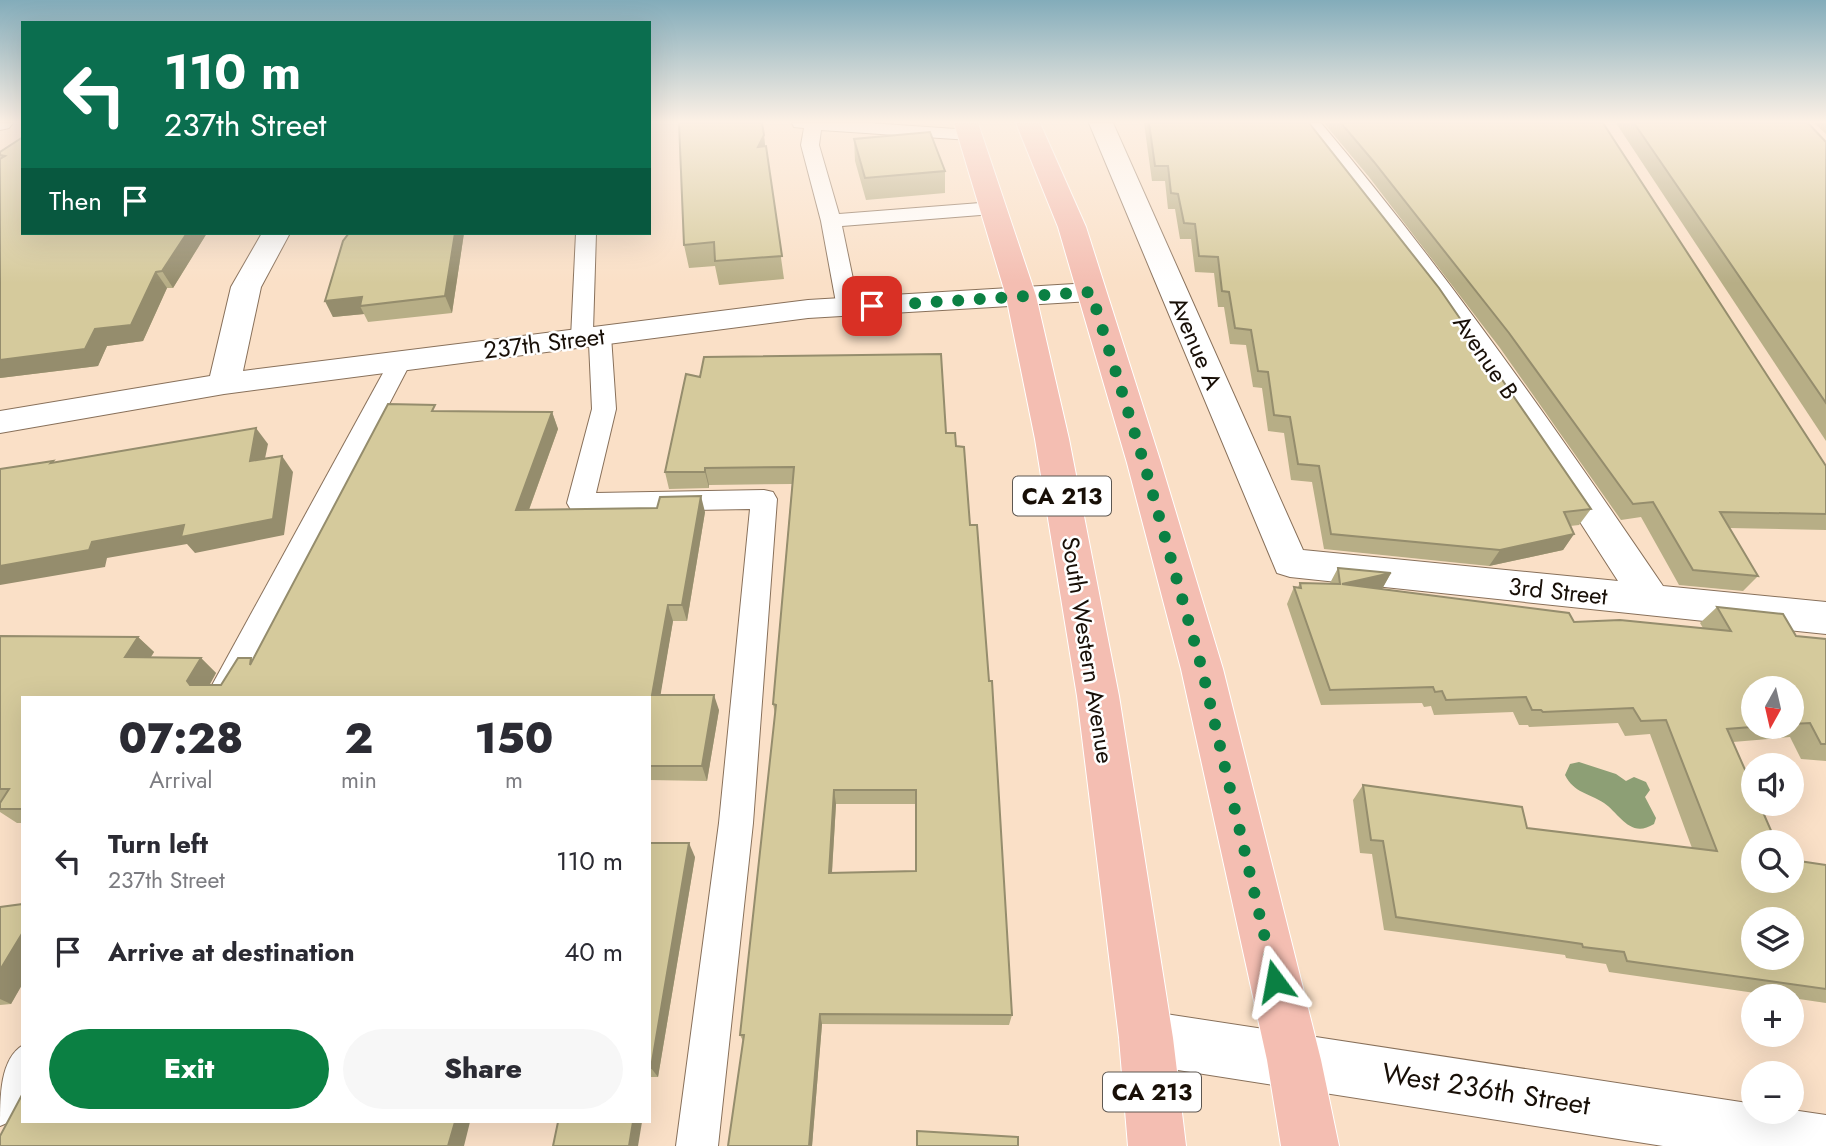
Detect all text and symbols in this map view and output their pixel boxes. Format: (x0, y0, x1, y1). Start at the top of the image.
text: 110 m (164, 37, 301, 107)
icon: left (49, 49, 140, 140)
text: 237th Street (164, 102, 326, 148)
text: Then (49, 182, 102, 220)
icon: arrive (116, 182, 154, 220)
pin (842, 276, 902, 336)
icon: arrive (853, 287, 891, 325)
street label: Avenue A (1161, 291, 1231, 395)
street label: Avenue B (1445, 308, 1527, 406)
street label: 237th Street (481, 318, 607, 368)
road number: CA 213 (1013, 476, 1111, 516)
street label: South Western Avenue (1053, 534, 1123, 766)
street label: 3rd Street (1507, 568, 1610, 614)
north arrow (1741, 676, 1804, 738)
map controls (1741, 676, 1804, 1124)
text: 07:28 (119, 708, 243, 769)
text: 2 (345, 708, 373, 769)
text: 150 (475, 708, 553, 769)
button: sound (1741, 753, 1804, 816)
text: Arrival (149, 763, 213, 797)
text: min (341, 763, 377, 797)
text: m (505, 763, 523, 797)
text: Turn left (108, 825, 208, 863)
button: search (1741, 830, 1804, 893)
icon: left (49, 842, 87, 880)
text: 110 m (556, 842, 623, 880)
text: 237th Street (108, 863, 225, 897)
button: layers (1741, 907, 1804, 970)
icon: arrive (49, 933, 87, 971)
text: Arrive at destination (108, 933, 355, 971)
text: 40 m (564, 933, 623, 971)
position arrow (1238, 944, 1312, 1018)
button: + (1741, 984, 1804, 1047)
button: Exit (49, 1029, 329, 1109)
button: Share (343, 1029, 623, 1109)
street label: West 236th Street (1379, 1052, 1593, 1126)
button: − (1741, 1061, 1804, 1124)
road number: CA 213 (1103, 1072, 1201, 1112)

